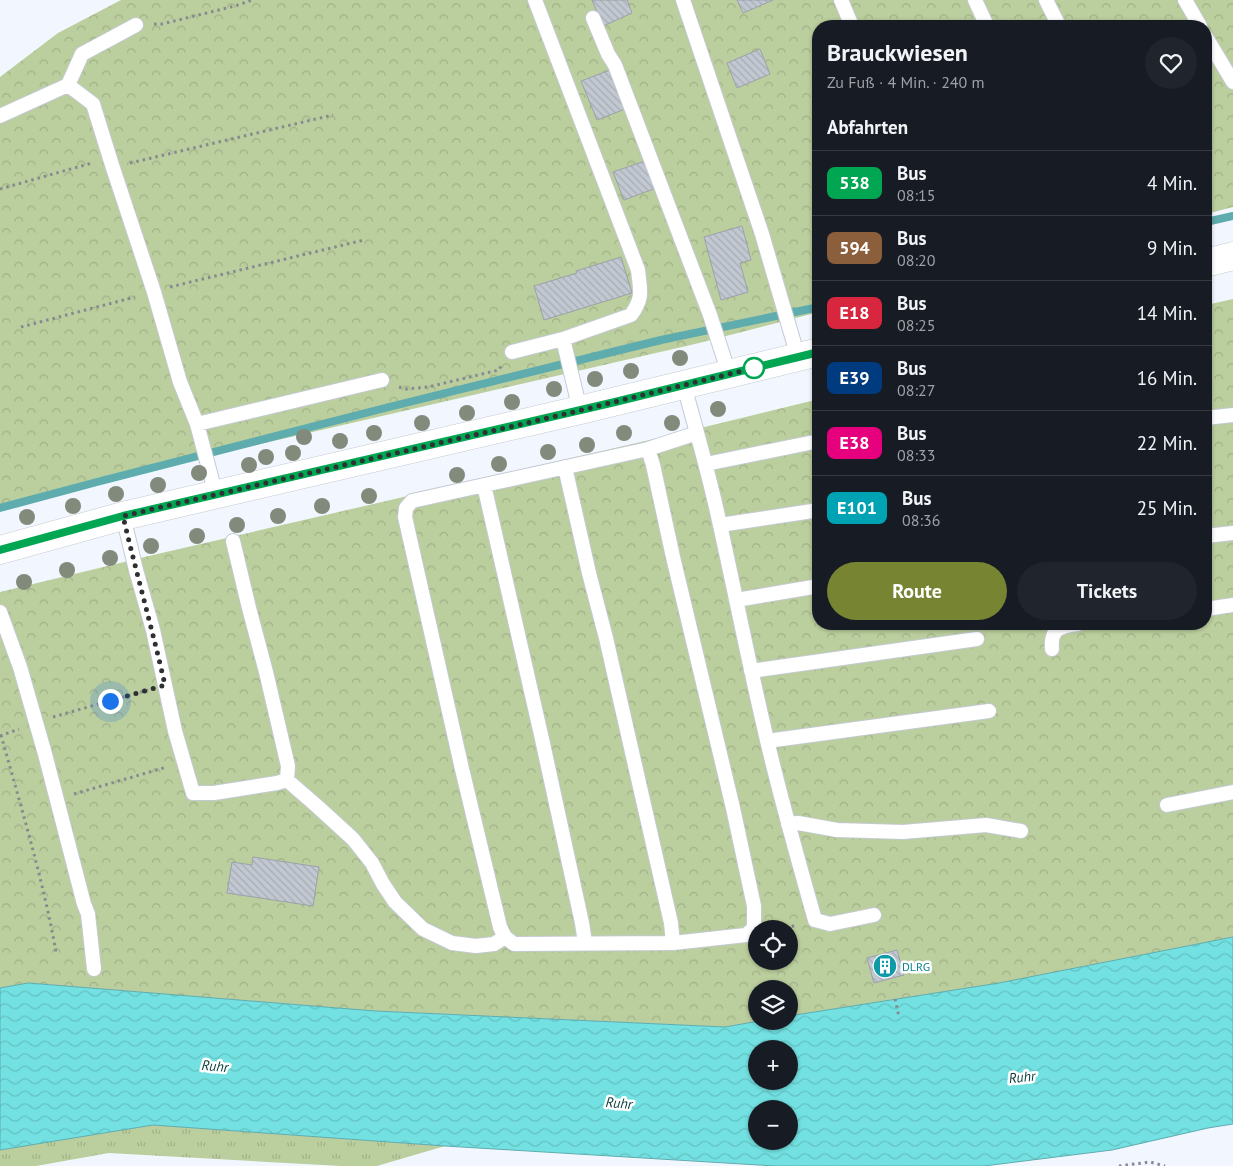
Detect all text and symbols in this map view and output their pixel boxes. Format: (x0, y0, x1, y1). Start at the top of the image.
text: Brauckwiesen (827, 37, 968, 68)
button: heart (1145, 37, 1197, 89)
text: Zu Fuß · 4 Min. · 240 m (827, 72, 985, 92)
text: Abfahrten (827, 115, 908, 139)
text: Bus (897, 161, 926, 185)
text: 538 (839, 171, 870, 194)
text: 4 Min. (1147, 171, 1197, 195)
text: 08:15 (897, 185, 935, 205)
text: Bus (897, 226, 926, 250)
text: 594 (839, 236, 870, 259)
text: 9 Min. (1147, 236, 1197, 260)
text: 08:20 (897, 250, 935, 270)
text: Bus (897, 291, 926, 315)
text: E18 (840, 301, 869, 324)
text: 14 Min. (1137, 301, 1197, 325)
text: 08:25 (897, 315, 935, 335)
text: Bus (897, 356, 926, 380)
unlabelled marker (743, 357, 765, 379)
text: E39 (840, 366, 869, 389)
text: 16 Min. (1137, 366, 1197, 390)
text: 08:27 (897, 380, 935, 400)
text: Bus (897, 421, 926, 445)
text: E38 (840, 431, 869, 454)
text: 22 Min. (1137, 431, 1197, 455)
text: 08:33 (897, 445, 935, 465)
text: Bus (902, 486, 932, 510)
text: E101 (837, 496, 877, 519)
text: 25 Min. (1137, 496, 1197, 520)
text: 08:36 (902, 510, 940, 530)
button: Route (827, 562, 1007, 620)
button: Tickets (1017, 562, 1197, 620)
your location (98, 689, 123, 714)
map controls (748, 920, 798, 1150)
button: locate (748, 920, 798, 970)
building icon: DLRG (872, 953, 898, 979)
place label: DLRG (902, 959, 930, 974)
button: layers (748, 980, 798, 1030)
button: + (748, 1040, 798, 1090)
water label: Ruhr (201, 1056, 231, 1076)
water label: Ruhr (1008, 1067, 1038, 1087)
water label: Ruhr (605, 1093, 635, 1113)
button: − (748, 1100, 798, 1150)

